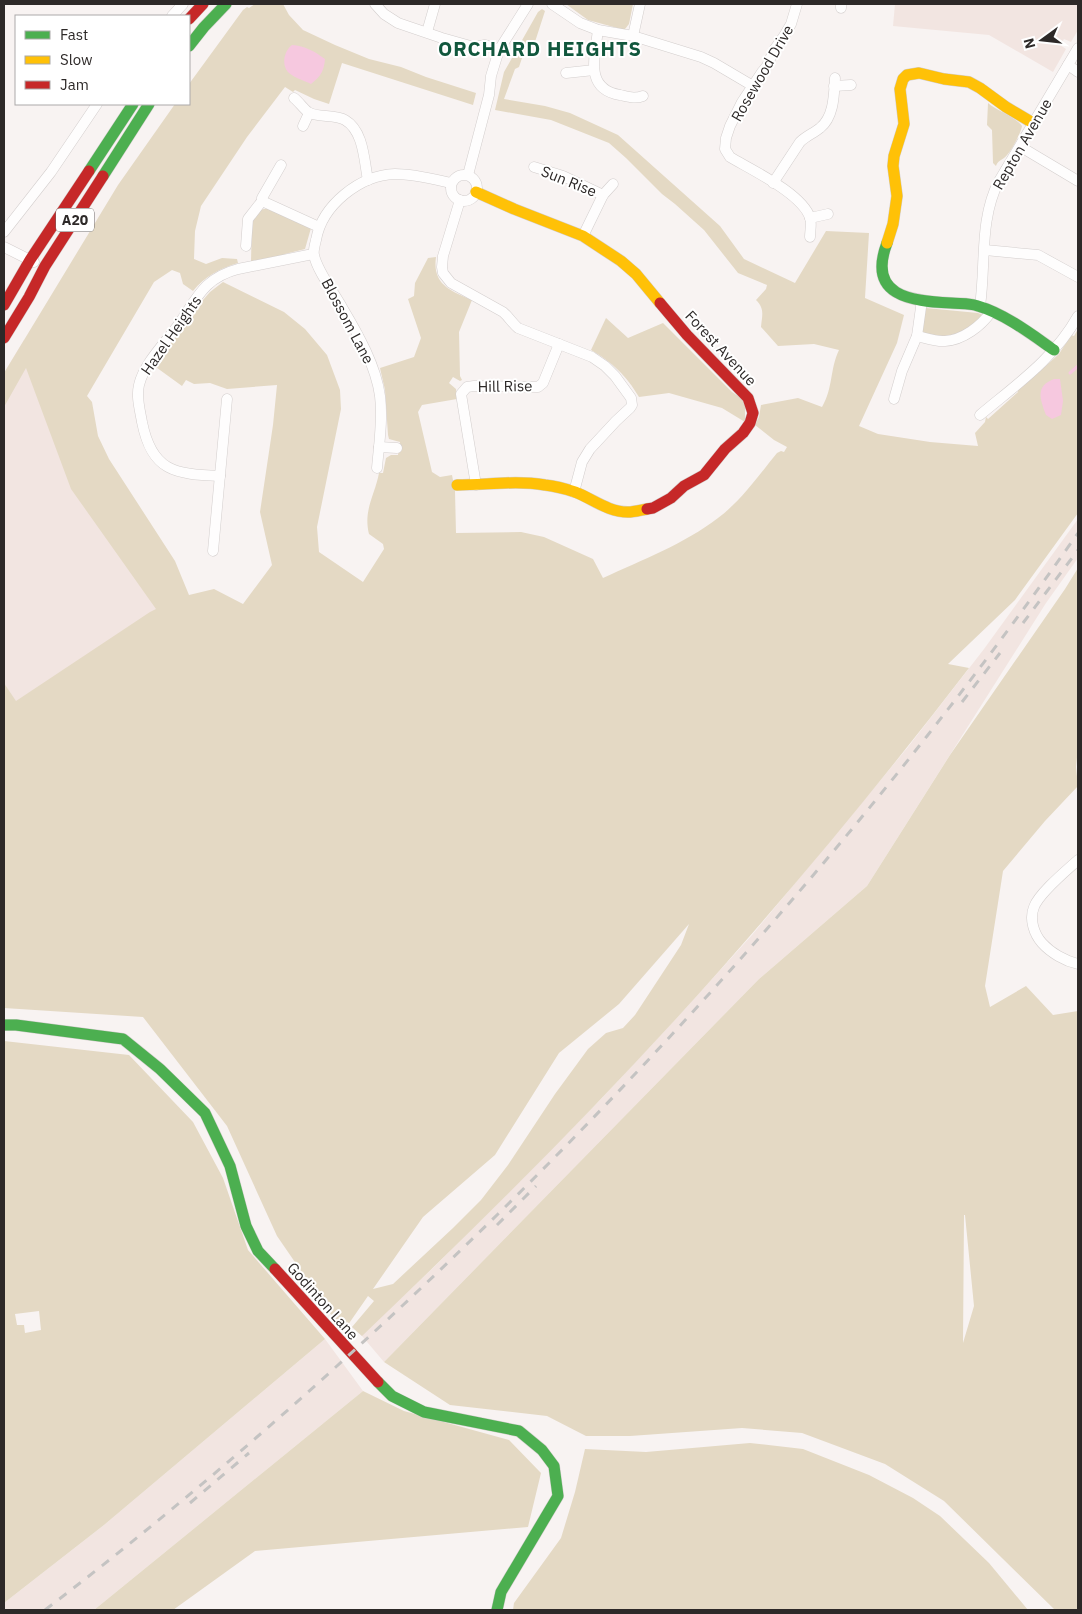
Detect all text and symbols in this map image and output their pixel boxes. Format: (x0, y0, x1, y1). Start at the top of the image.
legend (15, 15, 190, 105)
north arrow (1017, 15, 1067, 65)
street label: Rosewood Drive (727, 21, 797, 125)
text: Fast (60, 25, 88, 44)
district label: ORCHARD HEIGHTS (438, 35, 642, 62)
text: N (1019, 36, 1039, 51)
text: Slow (60, 50, 93, 69)
text: Jam (60, 75, 89, 94)
street label: Repton Avenue (988, 95, 1056, 193)
street label: Sun Rise (538, 161, 600, 201)
road number: A20 (56, 208, 94, 232)
street label: Blossom Lane (318, 275, 378, 367)
street label: Hazel Heights (137, 292, 205, 378)
street label: Forest Avenue (681, 306, 761, 390)
street label: Hill Rise (477, 376, 533, 396)
street label: Godinton Lane (283, 1258, 363, 1344)

